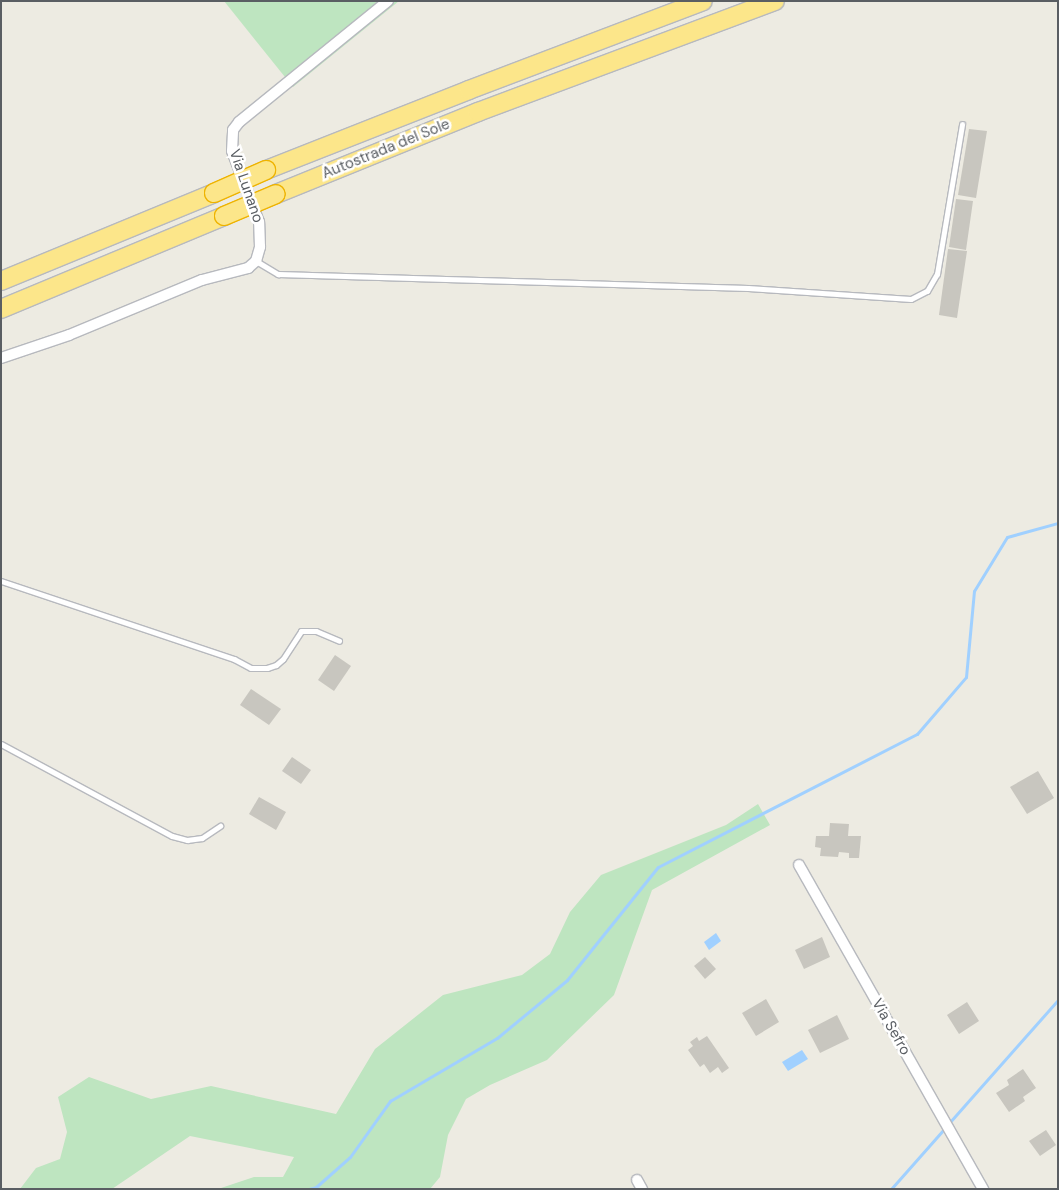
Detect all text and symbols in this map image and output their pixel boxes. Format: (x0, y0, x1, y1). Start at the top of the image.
street label: Autostrada del Sole (320, 115, 452, 183)
street label: Via Lunano (225, 147, 267, 225)
street label: Via Sefro (868, 996, 914, 1058)

